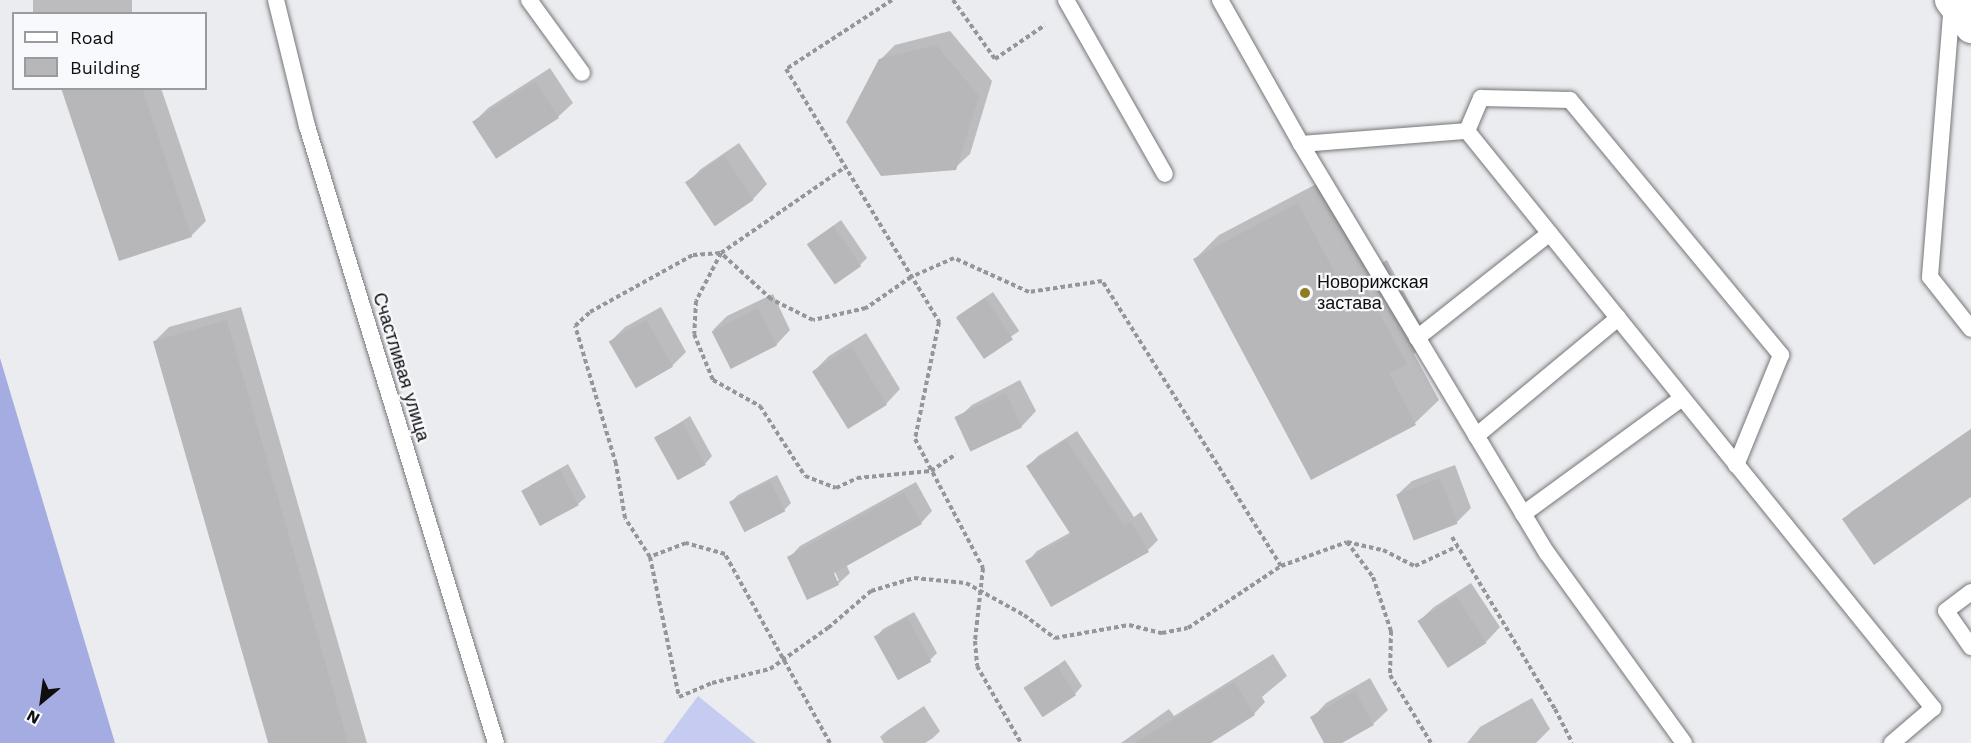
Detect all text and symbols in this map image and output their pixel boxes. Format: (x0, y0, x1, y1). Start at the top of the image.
legend (12, 12, 207, 90)
text: Road (70, 27, 114, 48)
text: Building (70, 57, 140, 78)
place label: Новорижская застава (1317, 272, 1429, 314)
marker: Новорижская застава (1298, 286, 1312, 300)
street label: Счастливая улица (368, 290, 434, 444)
north arrow (12, 671, 72, 731)
text: N (23, 706, 43, 728)

